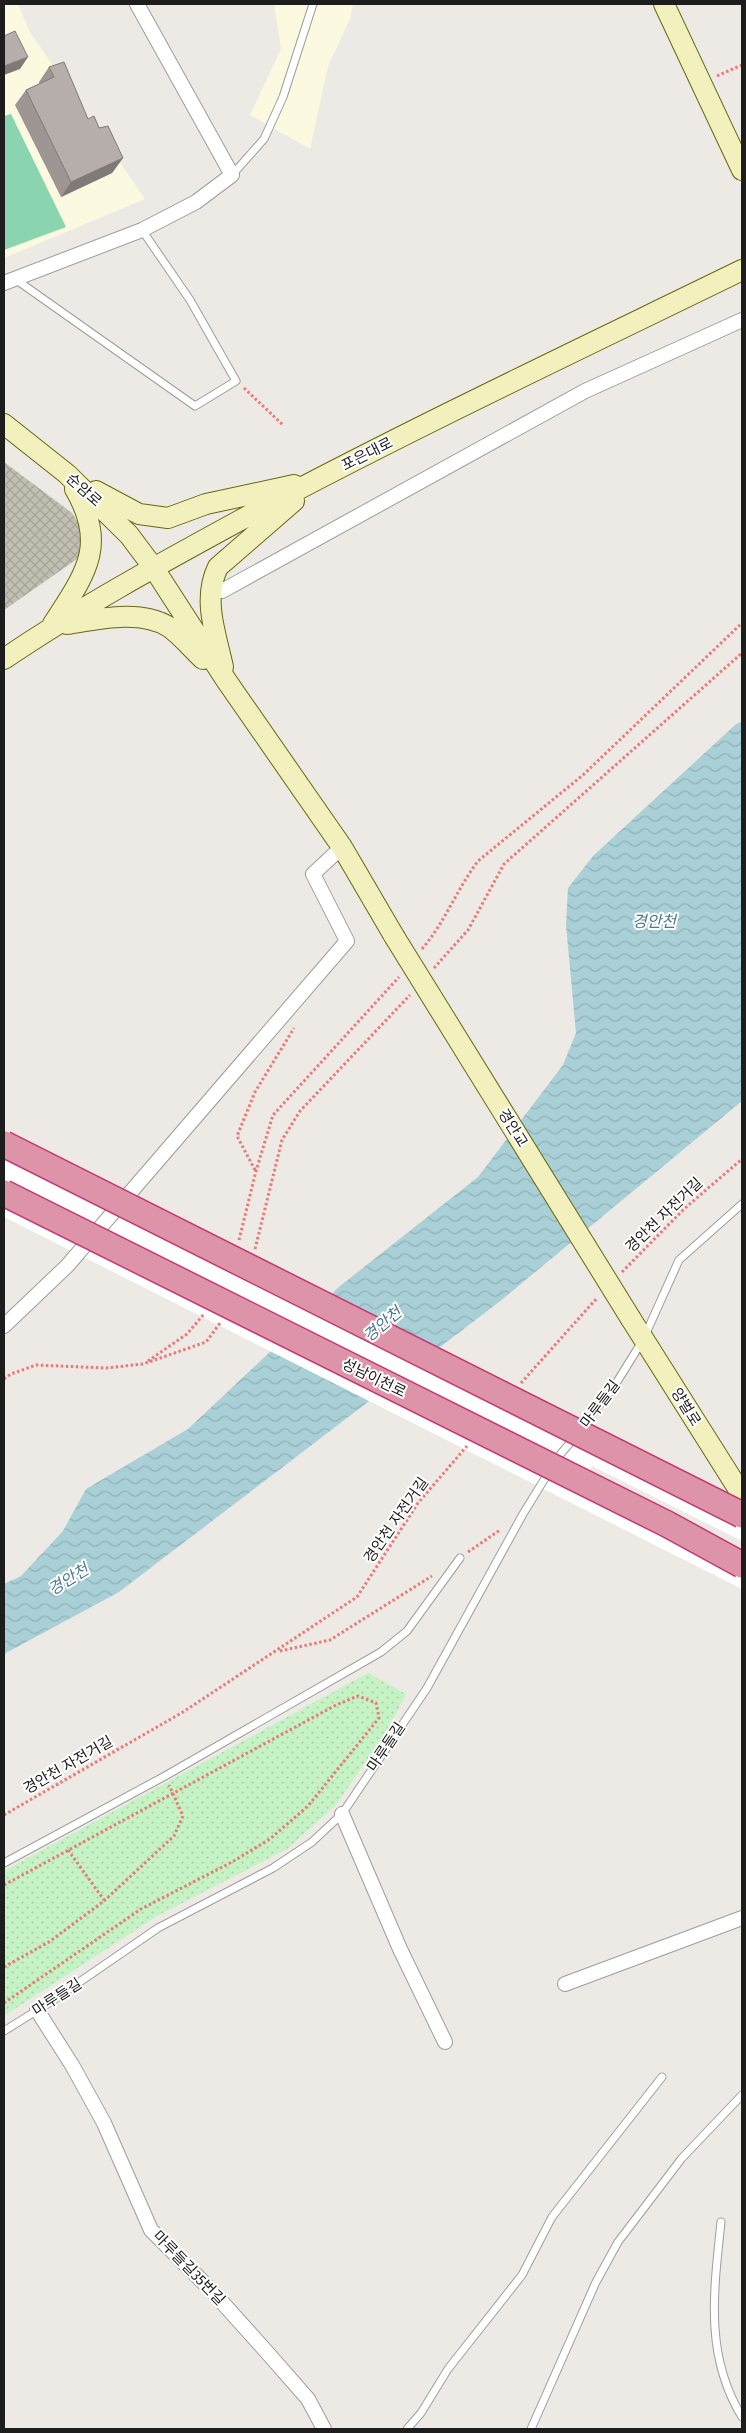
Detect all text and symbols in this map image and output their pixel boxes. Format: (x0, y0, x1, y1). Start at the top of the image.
street label: 포은대로 (338, 433, 396, 475)
street label: 순암로 (63, 469, 105, 511)
water label: 경안천 (632, 912, 678, 931)
street label: 경안교 (494, 1106, 532, 1150)
street label: 경안천 자전거길 (622, 1174, 706, 1256)
water label: 경안천 (359, 1301, 407, 1346)
street label: 성남이천로 (339, 1355, 409, 1401)
street label: 마루들길 (576, 1377, 624, 1431)
street label: 양벌로 (667, 1385, 705, 1429)
street label: 경안천 자전거길 (360, 1474, 432, 1566)
water label: 경안천 (45, 1558, 94, 1599)
street label: 마루들길 (363, 1719, 409, 1775)
street label: 경안천 자전거길 (20, 1732, 116, 1798)
street label: 마루들길 (29, 1974, 85, 2020)
street label: 마루들길35번길 (149, 2227, 229, 2309)

